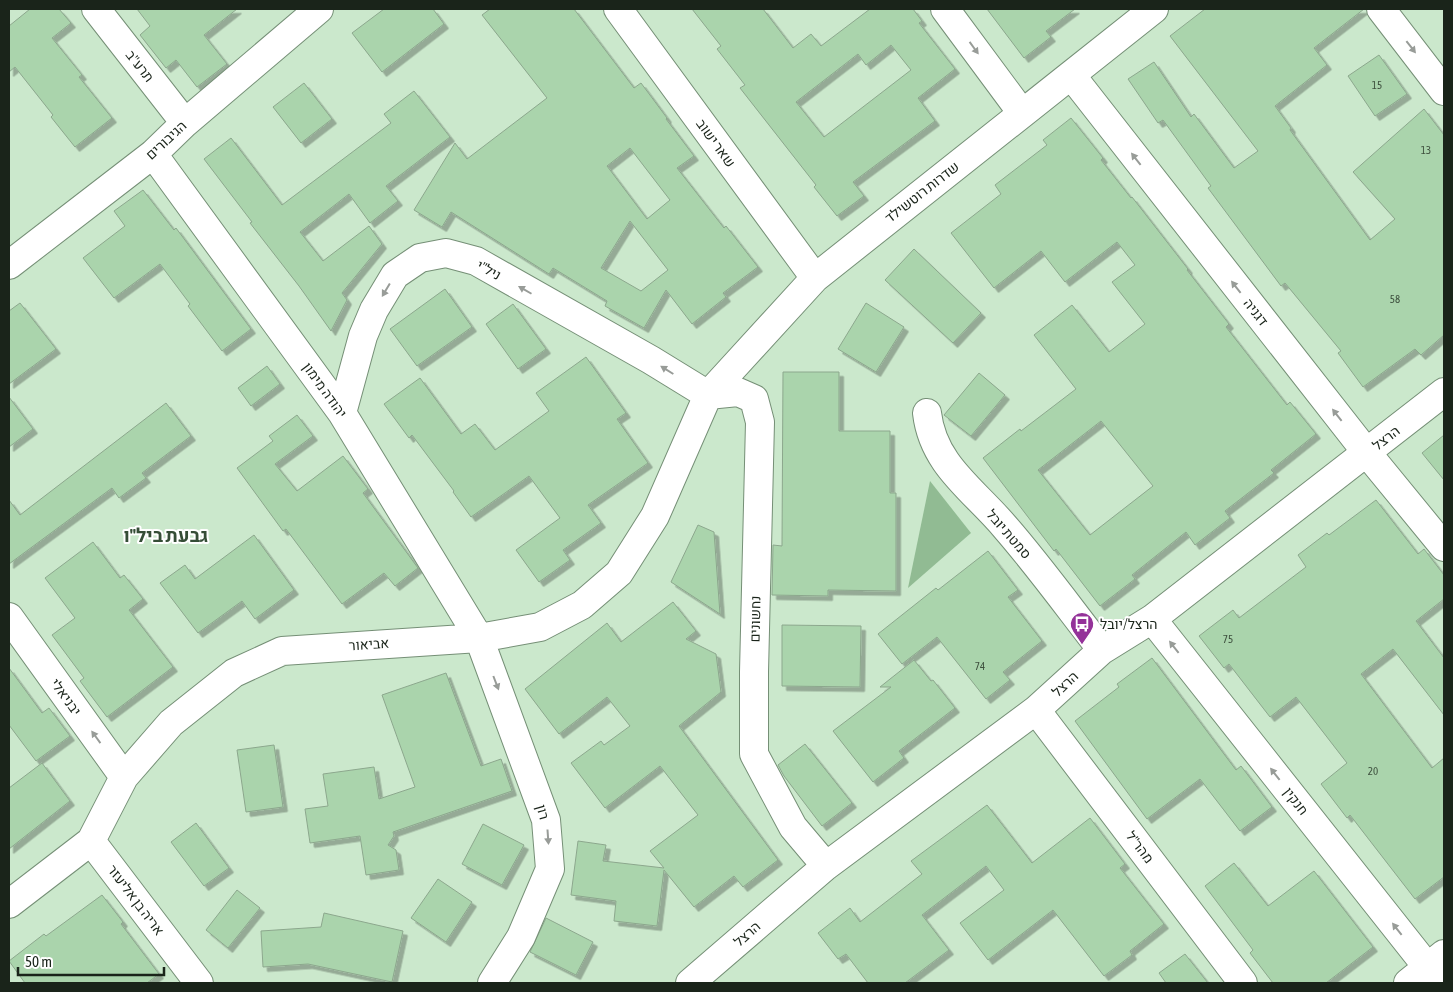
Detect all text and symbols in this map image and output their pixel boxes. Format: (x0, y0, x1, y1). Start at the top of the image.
one-way arrow (1405, 40, 1416, 53)
one-way arrow (969, 41, 979, 55)
street label: תרע"ב (123, 47, 157, 85)
house number: 15 (1372, 79, 1382, 91)
street label: שאר ישוב (693, 116, 739, 170)
street label: הגיבורים (142, 117, 190, 163)
house number: 13 (1421, 144, 1431, 156)
one-way arrow (1131, 153, 1142, 166)
street label: שדרות רוטשילד (882, 158, 962, 226)
street label: ניל"י (474, 257, 504, 283)
one-way arrow (1231, 281, 1242, 294)
one-way arrow (381, 283, 390, 296)
one-way arrow (519, 285, 532, 294)
house number: 58 (1390, 293, 1400, 305)
street label: דגניה (1240, 295, 1272, 329)
street label: יהודה מימון (300, 359, 350, 421)
one-way arrow (660, 365, 673, 374)
one-way arrow (1331, 408, 1342, 421)
street label: הרצל (1369, 422, 1403, 454)
street label: סמטת יובל (983, 506, 1035, 562)
district label: גבעת ביל"ו (124, 524, 208, 546)
street label: נחשונים (747, 595, 763, 643)
bus stop icon: הרצל/יובל (1069, 611, 1095, 645)
place label: הרצל/יובל (1100, 616, 1158, 632)
house number: 75 (1223, 633, 1233, 645)
street label: אביאור (348, 635, 390, 653)
one-way arrow (1169, 640, 1179, 654)
house number: 74 (975, 660, 985, 672)
street label: הרצל (1049, 668, 1081, 700)
street label: יבניאלי (47, 676, 85, 718)
one-way arrow (492, 676, 500, 691)
one-way arrow (90, 731, 101, 744)
house number: 20 (1368, 765, 1378, 777)
one-way arrow (1269, 768, 1280, 781)
street label: חנקין (1280, 784, 1312, 818)
street label: רון (533, 803, 553, 821)
street label: מהר"ל (1123, 828, 1157, 866)
one-way arrow (544, 829, 552, 845)
street label: אריה בן אליעזר (104, 862, 168, 938)
street label: הרצל (730, 918, 764, 950)
one-way arrow (1392, 923, 1403, 936)
scale bar (18, 944, 164, 976)
text: 50 m (25, 953, 52, 970)

